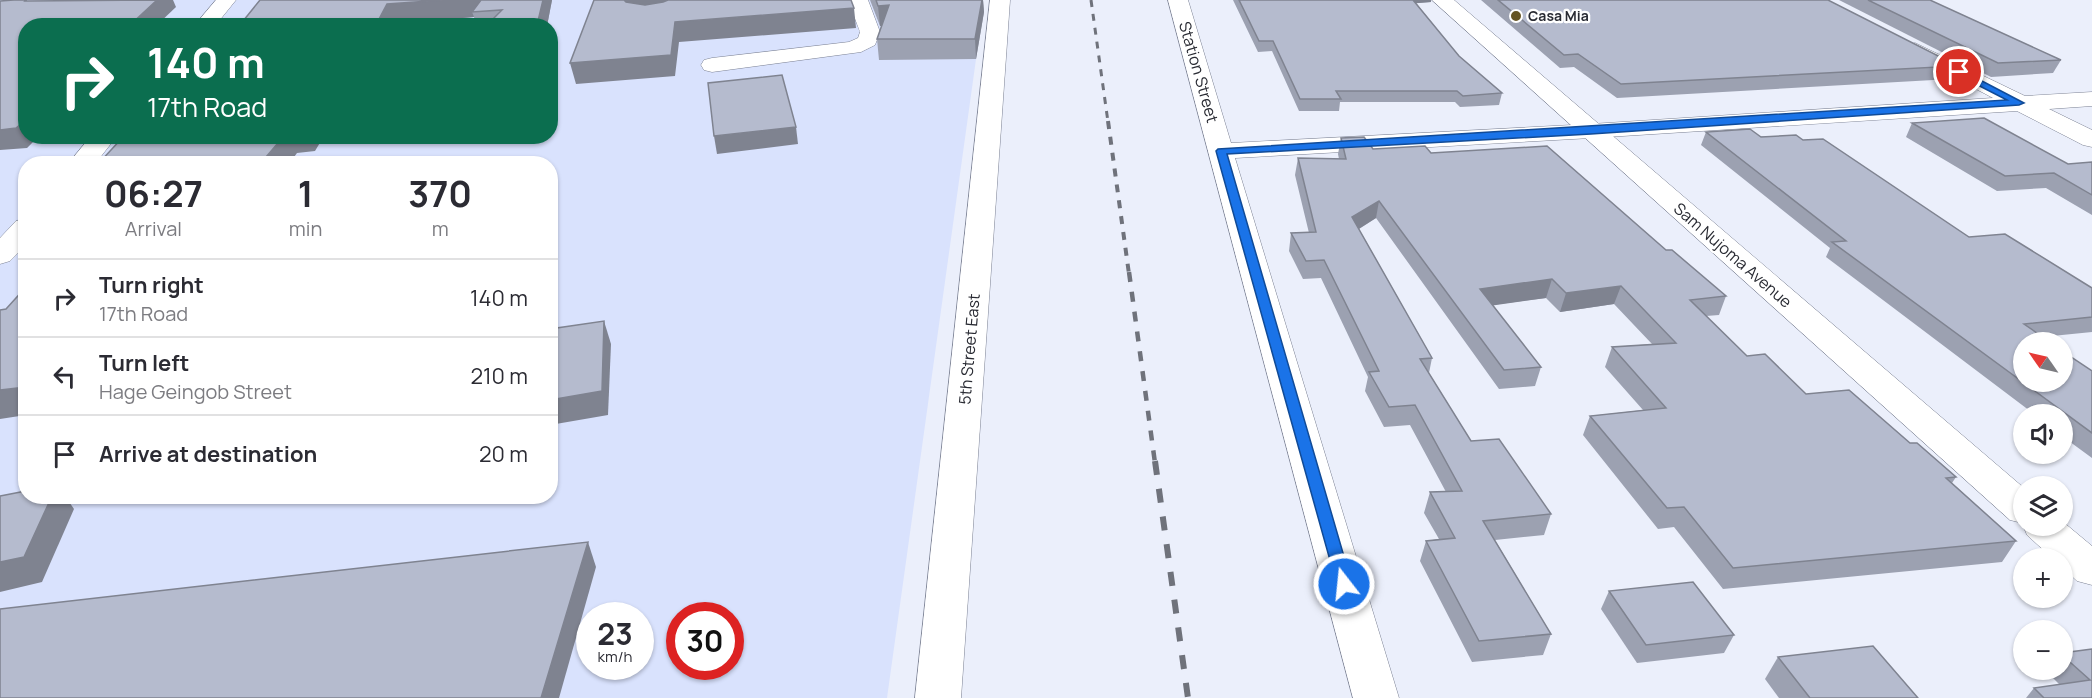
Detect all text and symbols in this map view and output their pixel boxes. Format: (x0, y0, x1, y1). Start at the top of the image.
place label: Casa Mia (1528, 6, 1589, 25)
marker: Casa Mia (1509, 9, 1523, 23)
street label: Station Street (1174, 19, 1224, 125)
text: 140 m (147, 33, 265, 91)
icon: right (48, 42, 126, 120)
pin (1933, 46, 1984, 97)
icon: arrive (1942, 55, 1975, 88)
text: 17th Road (147, 88, 267, 125)
text: 06:27 (104, 169, 203, 218)
text: 1 (298, 169, 313, 218)
text: 370 (408, 169, 472, 218)
street label: Sam Nujoma Avenue (1669, 198, 1797, 312)
text: Arrival (125, 215, 182, 242)
text: min (289, 215, 322, 242)
text: m (432, 215, 449, 242)
text: Turn right (99, 270, 204, 300)
icon: right (48, 282, 81, 315)
text: 140 m (470, 283, 528, 313)
street label: 5th Street East (953, 293, 985, 405)
text: 17th Road (99, 300, 188, 327)
north arrow (2013, 332, 2073, 392)
map controls (2013, 332, 2073, 680)
text: Turn left (99, 348, 189, 378)
icon: left (48, 360, 81, 393)
text: 210 m (470, 361, 528, 391)
text: Hage Geingob Street (99, 378, 292, 405)
button: sound (2013, 404, 2073, 464)
icon: arrive (48, 438, 81, 471)
text: Arrive at destination (99, 439, 317, 469)
text: 20 m (479, 439, 528, 469)
button: layers (2013, 476, 2073, 536)
button: + (2013, 548, 2073, 608)
position arrow (1312, 552, 1376, 616)
speed limit sign: 30 (666, 602, 744, 680)
text: 23 (597, 613, 633, 654)
button: − (2013, 620, 2073, 680)
text: km/h (598, 646, 632, 667)

